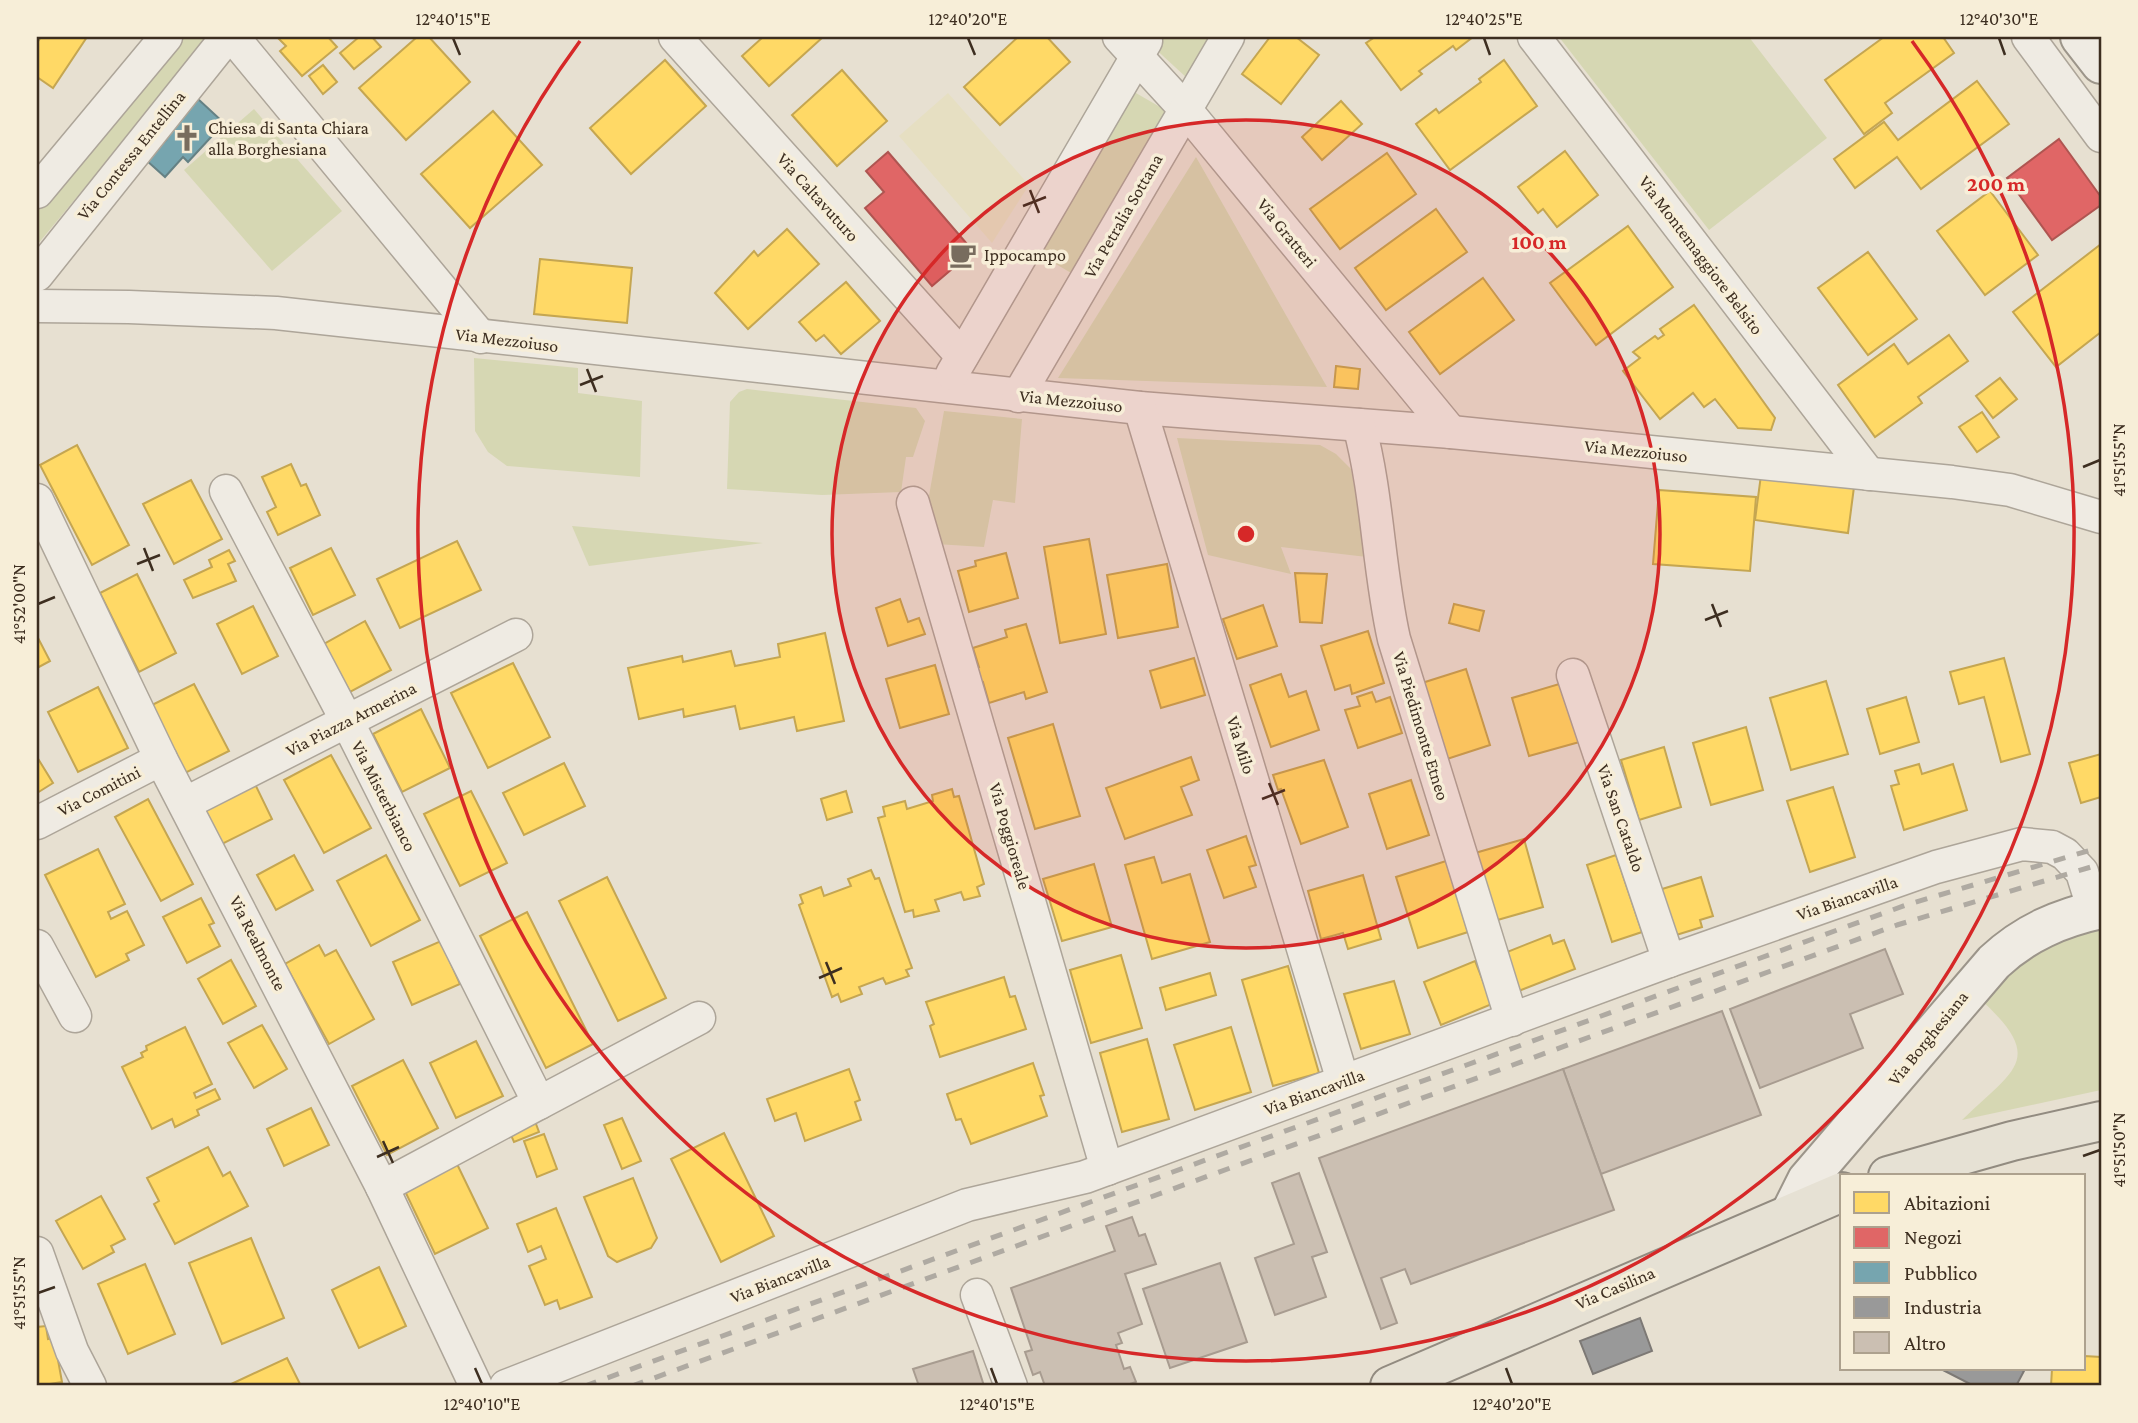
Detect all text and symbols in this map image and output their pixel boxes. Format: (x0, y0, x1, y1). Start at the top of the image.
text: 12°40'15"E (416, 9, 491, 29)
text: 12°40'20"E (929, 9, 1008, 29)
text: 12°40'25"E (1445, 9, 1523, 29)
text: 12°40'30"E (1960, 9, 2038, 29)
street label: Via Contessa Entellina (73, 86, 189, 224)
place label: Chiesa di Santa Chiara alla Borghesiana (208, 118, 369, 159)
church icon: Chiesa di Santa Chiara alla Borghesiana (172, 123, 202, 153)
street label: Via Caltavuturo (773, 149, 863, 246)
street label: Via Petralia Sottana (1079, 150, 1167, 282)
street label: Via Montemaggiore Belsito (1635, 172, 1767, 338)
text: 200 m (1967, 172, 2025, 196)
street label: Via Gratteri (1253, 194, 1321, 272)
text: 100 m (1511, 230, 1567, 254)
cafe icon: Ippocampo (948, 240, 978, 270)
place label: Ippocampo (984, 245, 1066, 265)
street label: Via Mezzoiuso (454, 324, 560, 356)
street label: Via Mezzoiuso (1018, 386, 1124, 416)
text: 41°51'55"N (2109, 423, 2129, 497)
street label: Via Mezzoiuso (1583, 436, 1689, 466)
centre of rings (1234, 522, 1258, 546)
text: 41°52'00"N (9, 564, 29, 644)
street label: Via Piedimonte Etneo (1389, 649, 1453, 803)
street label: Via Piazza Armerina (283, 678, 419, 760)
street label: Via Milo (1223, 714, 1259, 777)
street label: Via Misterbianco (348, 737, 421, 855)
street label: Via Comitini (54, 762, 144, 820)
street label: Via San Cataldo (1593, 762, 1649, 874)
street label: Via Poggioreale (985, 780, 1035, 892)
street label: Via Biancavilla (1794, 871, 1900, 925)
street label: Via Realmonte (225, 892, 291, 994)
street label: Via Borghesiana (1884, 987, 1972, 1089)
street label: Via Biancavilla (1261, 1065, 1367, 1119)
text: 41°51'50"N (2109, 1112, 2129, 1188)
legend (1840, 1174, 2086, 1370)
text: Abitazioni (1904, 1191, 1991, 1215)
text: Negozi (1904, 1225, 1962, 1249)
street label: Via Biancavilla (727, 1251, 833, 1307)
text: 41°51'55"N (9, 1256, 29, 1330)
text: Pubblico (1904, 1261, 1977, 1285)
street label: Via Casilina (1572, 1262, 1658, 1314)
text: Industria (1904, 1295, 1982, 1319)
text: Altro (1904, 1331, 1946, 1355)
text: 12°40'10"E (444, 1394, 520, 1414)
text: 12°40'15"E (960, 1394, 1035, 1414)
text: 12°40'20"E (1473, 1394, 1552, 1414)

